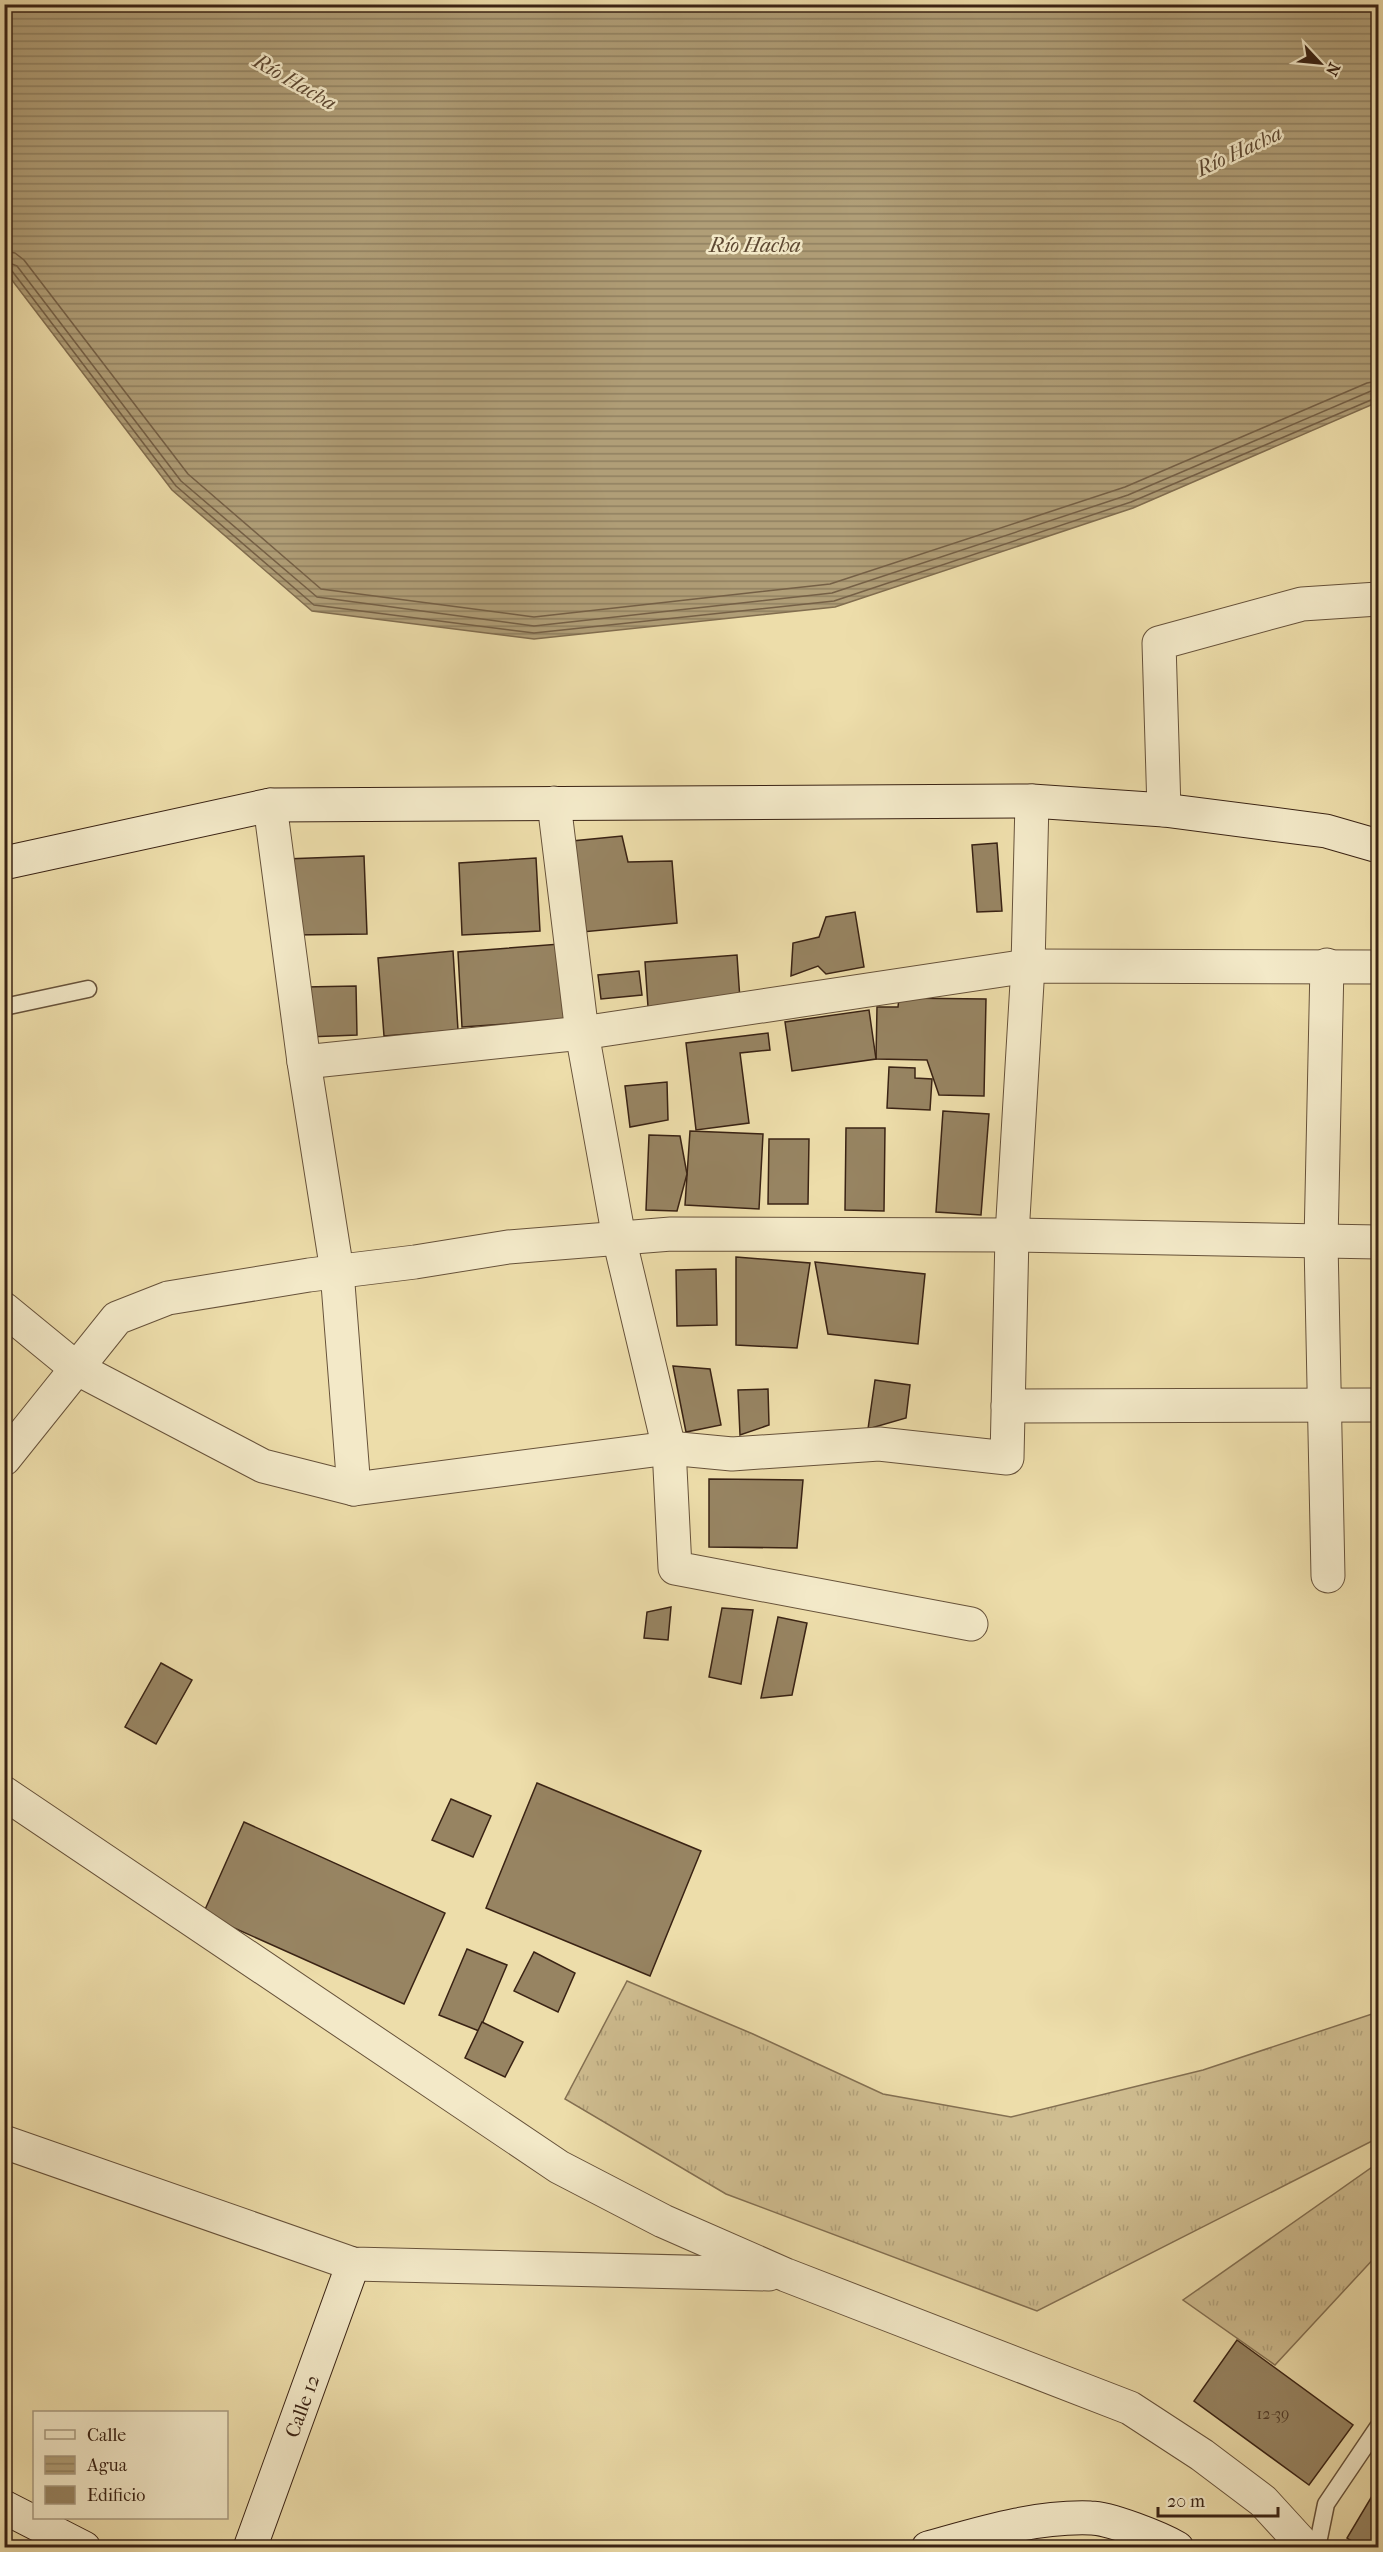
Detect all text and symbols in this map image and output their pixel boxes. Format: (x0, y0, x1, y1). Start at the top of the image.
north arrow (1290, 33, 1350, 93)
water label: Río Hacha (248, 48, 341, 115)
text: N (1321, 60, 1344, 80)
water label: Río Hacha (1191, 121, 1285, 182)
water label: Río Hacha (707, 233, 801, 257)
street label: Calle 12 (281, 2372, 324, 2441)
house number: 12-39 (1256, 2404, 1290, 2423)
legend (33, 2411, 228, 2519)
text: Calle (87, 2425, 126, 2446)
text: Agua (86, 2455, 128, 2476)
scale bar (1158, 2480, 1278, 2518)
text: Edificio (87, 2485, 145, 2506)
text: 20 m (1167, 2491, 1205, 2512)

